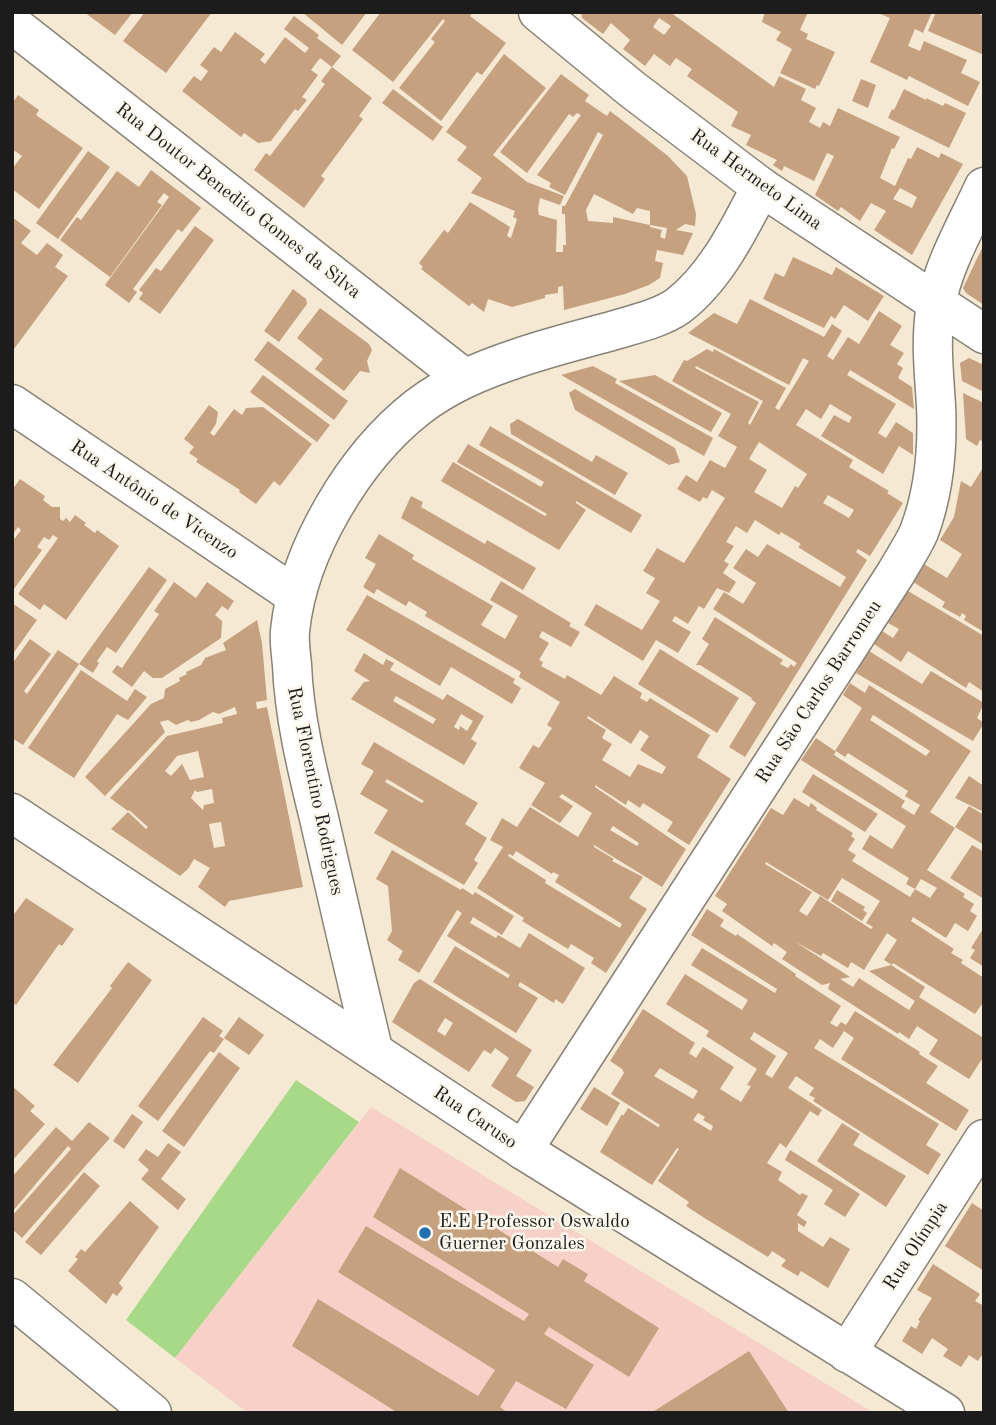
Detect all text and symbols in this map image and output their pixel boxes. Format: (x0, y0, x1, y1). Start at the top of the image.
street label: Rua Doutor Benedito Gomes da Silva (111, 98, 365, 304)
street label: Rua Hermeto Lima (686, 124, 826, 236)
street label: Rua Antônio de Vicenzo (66, 435, 242, 565)
street label: Rua São Carlos Barromeu (751, 596, 887, 788)
street label: Rua Florentino Rodrigues (282, 685, 348, 897)
street label: Rua Caruso (429, 1082, 521, 1154)
street label: Rua Olímpia (879, 1197, 953, 1295)
place label: E.E Professor Oswaldo Guerner Gonzales (439, 1211, 630, 1255)
marker: E.E Professor Oswaldo Guerner Gonzales (417, 1225, 433, 1241)

